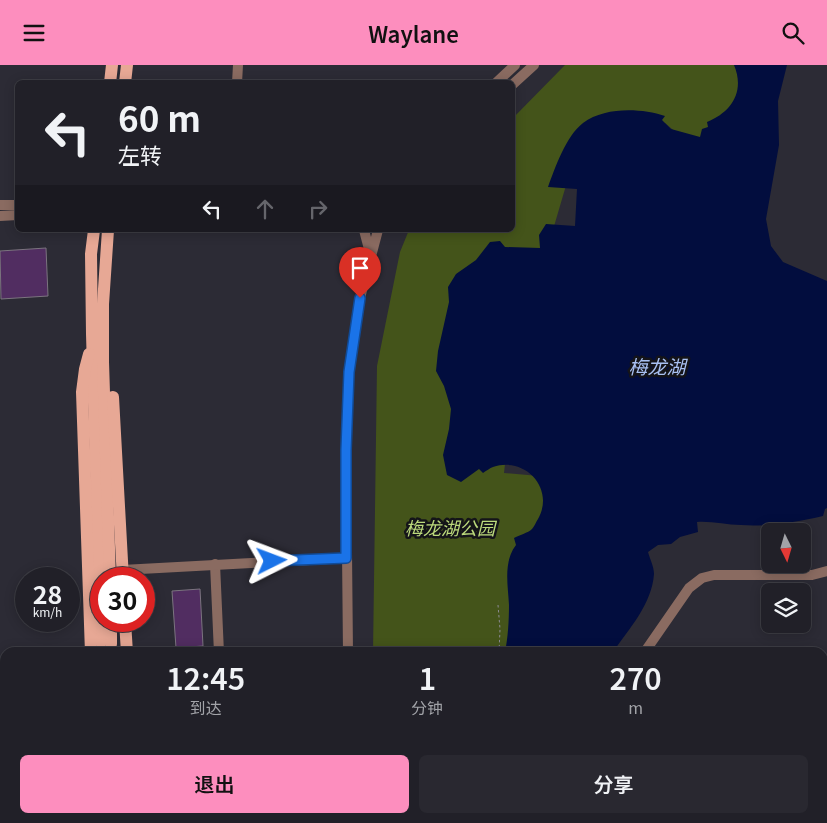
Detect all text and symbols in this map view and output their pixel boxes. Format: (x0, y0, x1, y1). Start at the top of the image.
text: Waylane (368, 17, 459, 49)
icon: menu (20, 19, 48, 47)
icon: search (779, 19, 807, 47)
text: 60 m (118, 91, 201, 142)
icon: left (35, 100, 100, 165)
text: 左转 (118, 138, 162, 170)
icon: left (198, 195, 226, 223)
icon: ahead (251, 195, 279, 223)
icon: right (304, 195, 332, 223)
pin (339, 247, 381, 298)
icon: arrive (346, 254, 374, 282)
water label: 梅龙湖 (628, 352, 688, 379)
park label: 梅龙湖公园 (405, 514, 498, 540)
north arrow (761, 523, 811, 573)
map controls (761, 523, 811, 633)
position arrow (245, 534, 297, 586)
speed limit sign: 30 (90, 567, 155, 632)
text: 28 (33, 575, 62, 611)
button: layers (761, 583, 811, 633)
text: km/h (33, 603, 62, 620)
text: 12:45 (166, 655, 245, 699)
text: 1 (419, 655, 436, 699)
text: 270 (610, 655, 662, 699)
text: 到达 (190, 695, 222, 719)
text: 分钟 (411, 695, 443, 719)
text: m (628, 695, 643, 719)
button: 退出 (20, 755, 409, 813)
button: 分享 (419, 755, 808, 813)

